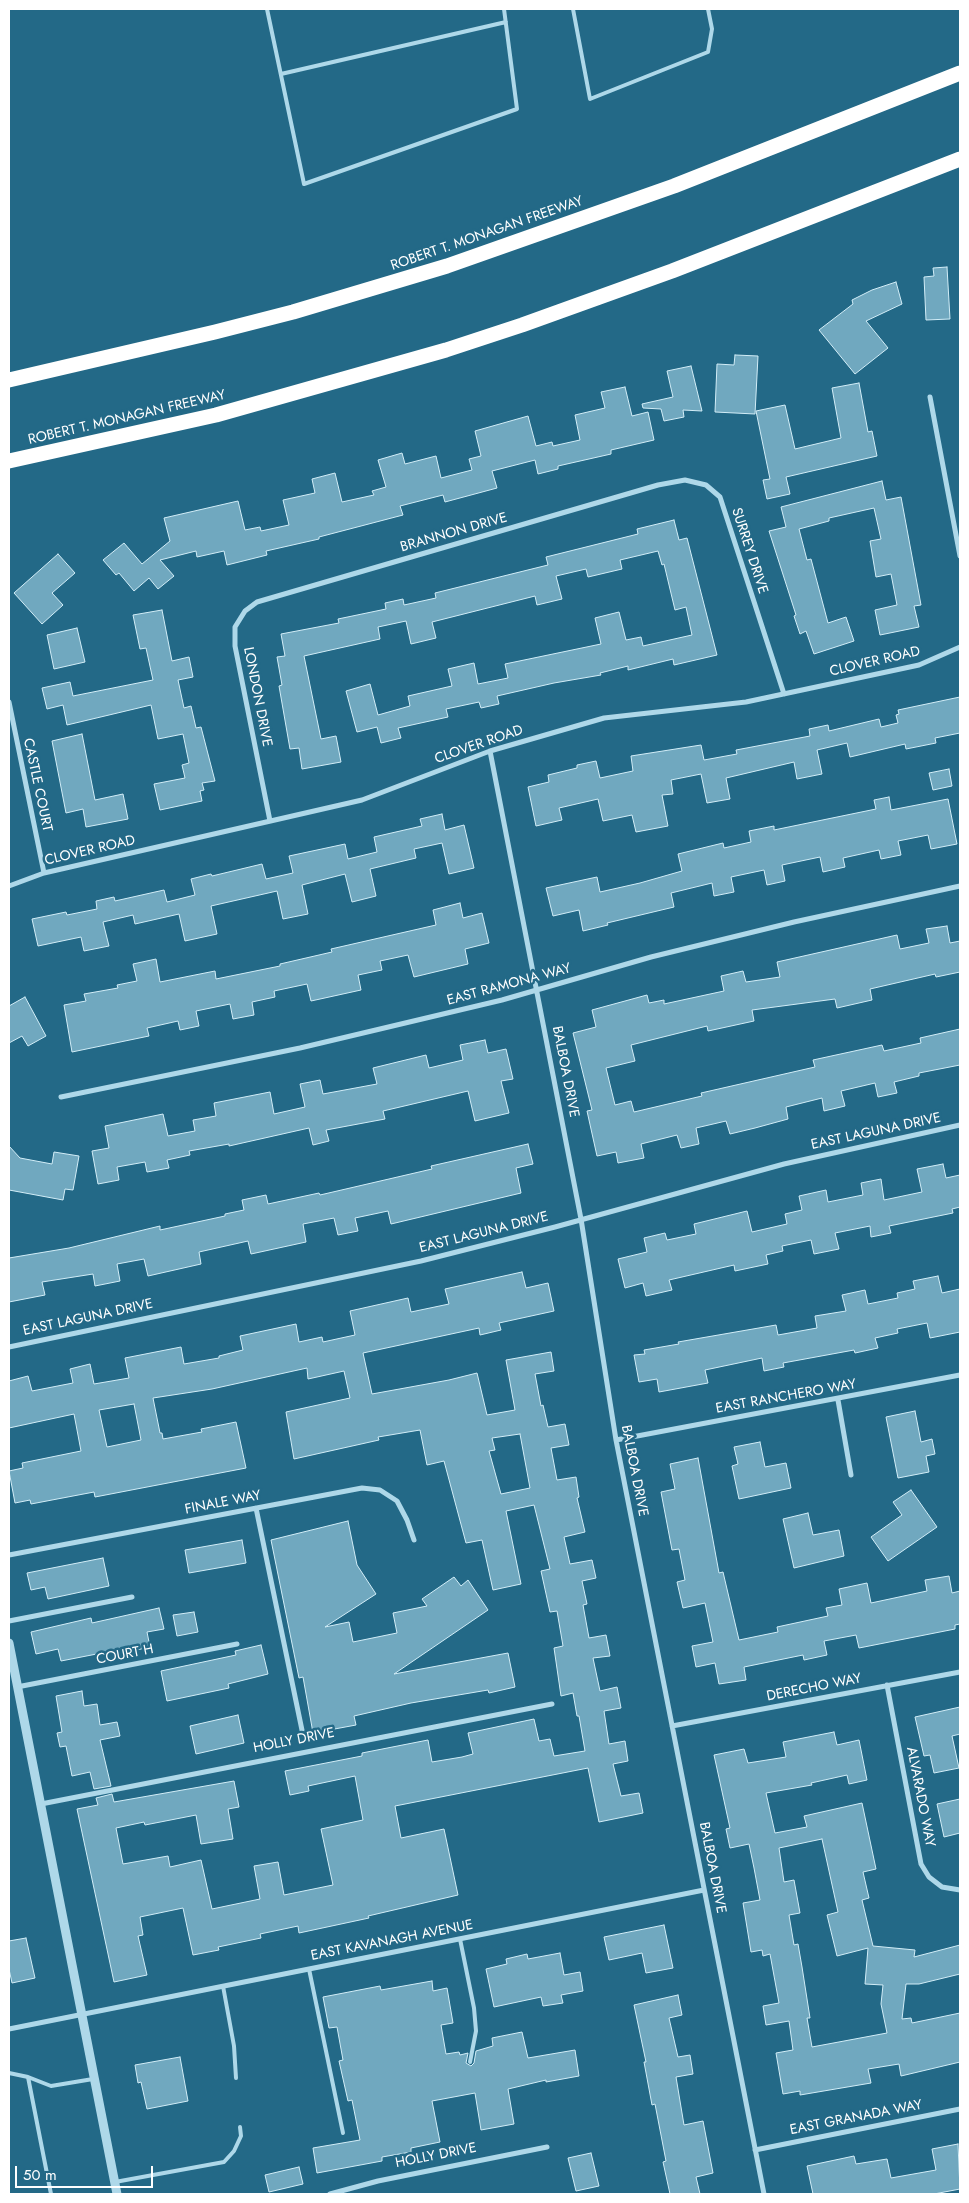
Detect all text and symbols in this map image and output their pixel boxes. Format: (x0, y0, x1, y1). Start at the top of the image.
street label: ROBERT T. MONAGAN FREEWAY (389, 193, 585, 275)
street label: ROBERT T. MONAGAN FREEWAY (27, 387, 227, 449)
street label: SURREY DRIVE (727, 506, 771, 596)
street label: BRANNON DRIVE (399, 510, 509, 556)
street label: CLOVER ROAD (828, 643, 922, 681)
street label: LONDON DRIVE (239, 646, 275, 748)
street label: CLOVER ROAD (433, 722, 525, 768)
street label: CASTLE COURT (19, 737, 55, 833)
street label: CLOVER ROAD (43, 832, 137, 870)
street label: EAST RAMONA WAY (445, 960, 573, 1010)
street label: BALBOA DRIVE (548, 1025, 582, 1119)
street label: EAST LAGUNA DRIVE (809, 1110, 943, 1154)
street label: EAST LAGUNA DRIVE (418, 1209, 550, 1257)
street label: EAST LAGUNA DRIVE (21, 1296, 155, 1340)
street label: EAST RANCHERO WAY (715, 1376, 857, 1418)
street label: BALBOA DRIVE (617, 1424, 651, 1518)
street label: FINALE WAY (183, 1487, 263, 1519)
street label: COURT H (95, 1641, 155, 1669)
street label: DERECHO WAY (765, 1671, 863, 1705)
street label: HOLLY DRIVE (252, 1725, 336, 1757)
street label: ALVARADO WAY (902, 1746, 938, 1848)
street label: BALBOA DRIVE (695, 1821, 729, 1915)
street label: EAST KAVANAGH AVENUE (309, 1917, 475, 1965)
street label: EAST GRANADA WAY (788, 2097, 924, 2139)
street label: HOLLY DRIVE (394, 2140, 478, 2172)
scale bar (18, 2156, 155, 2188)
text: 50 m (23, 2164, 57, 2186)

